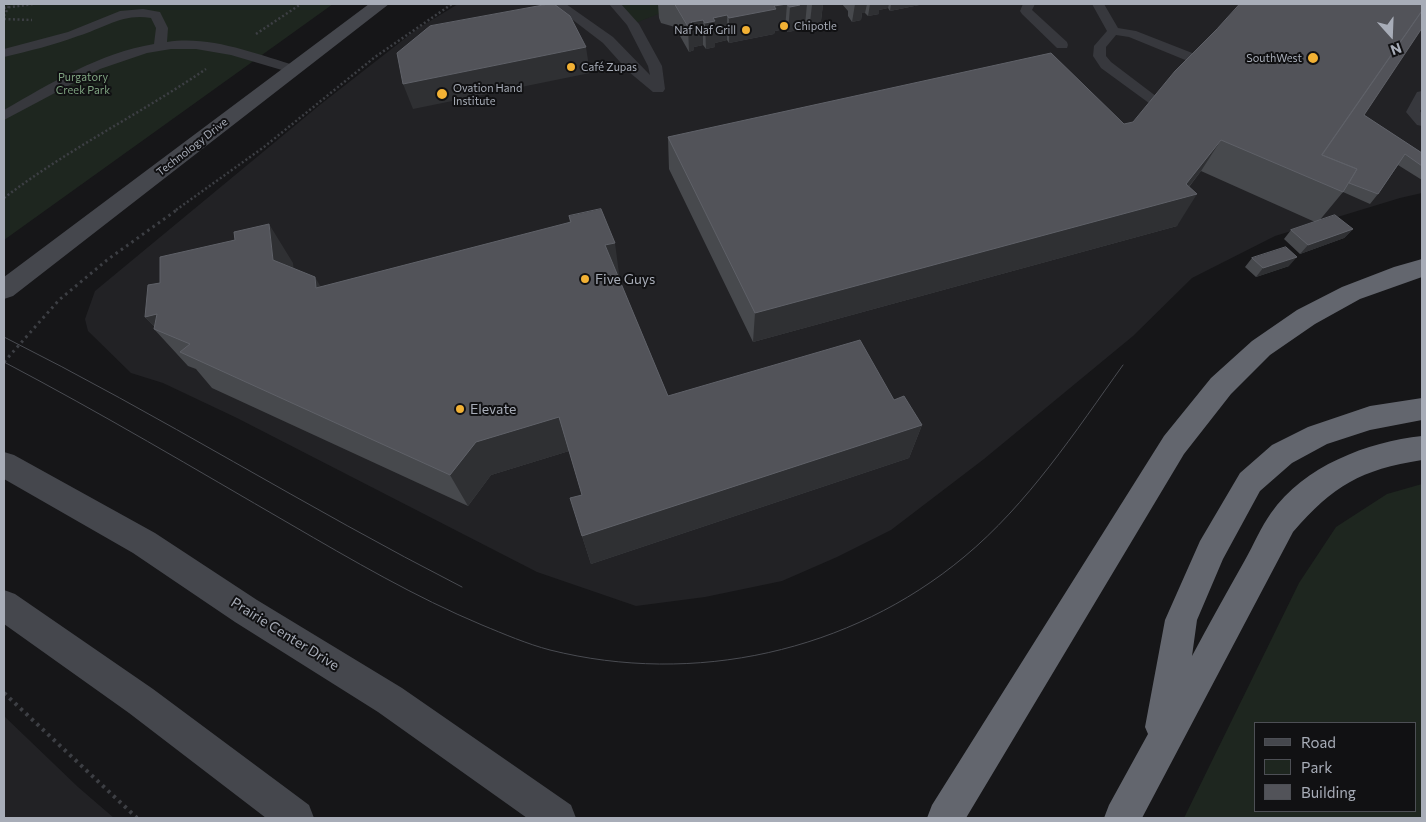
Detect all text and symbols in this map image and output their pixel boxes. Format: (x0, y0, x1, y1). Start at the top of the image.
north arrow (1366, 10, 1416, 60)
place label: Chipotle (794, 19, 837, 33)
marker: Chipotle (778, 20, 790, 32)
place label: Naf Naf Grill (674, 23, 736, 37)
marker: Naf Naf Grill (740, 24, 752, 36)
text: N (1388, 40, 1404, 59)
place label: SouthWest (1246, 51, 1302, 65)
marker: SouthWest (1306, 51, 1320, 65)
place label: Café Zupas (581, 60, 637, 74)
marker: Café Zupas (565, 61, 577, 73)
park label: Purgatory Creek Park (56, 70, 110, 96)
place label: Ovation Hand Institute (453, 81, 522, 107)
marker: Ovation Hand Institute (435, 87, 449, 101)
street label: Technology Drive (154, 115, 230, 179)
place label: Five Guys (595, 271, 655, 287)
marker: Five Guys (579, 273, 591, 285)
place label: Elevate (470, 401, 516, 417)
marker: Elevate (454, 403, 466, 415)
street label: Prairie Center Drive (228, 594, 342, 674)
legend (1254, 722, 1416, 812)
text: Road (1301, 733, 1336, 751)
text: Park (1301, 758, 1332, 776)
text: Building (1301, 783, 1356, 801)

